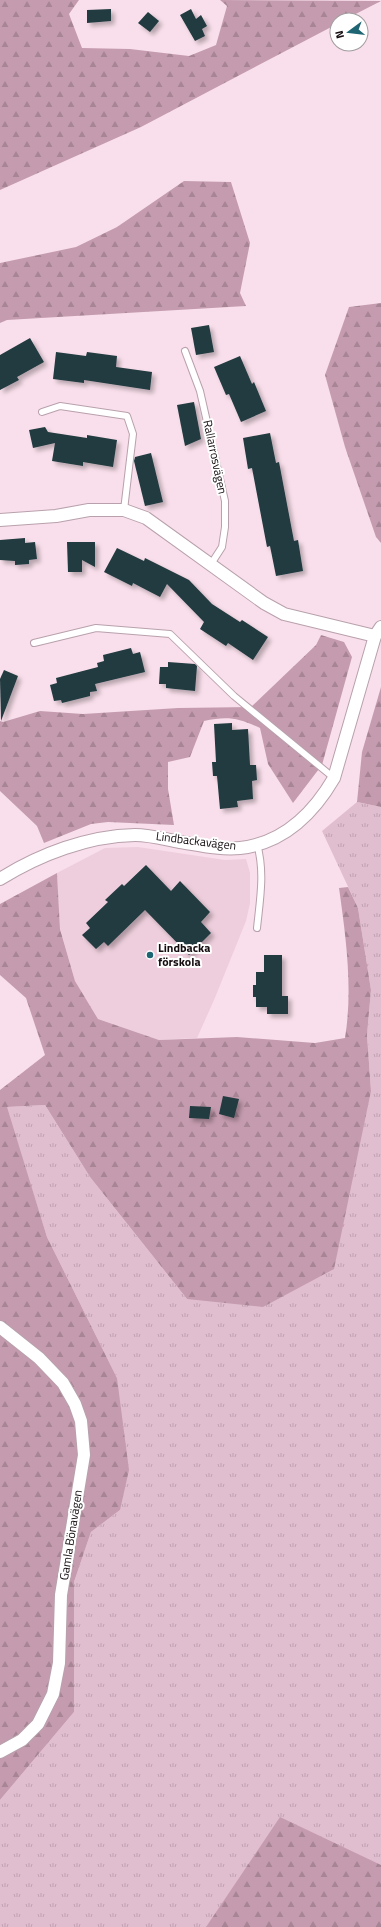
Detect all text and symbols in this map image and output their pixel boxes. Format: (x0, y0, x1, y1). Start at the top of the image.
north arrow (329, 12, 369, 52)
text: N (331, 29, 348, 40)
street label: Rallarrosvägen (198, 418, 233, 496)
street label: Lindbackavägen (155, 826, 237, 855)
place label: Lindbacka förskola (158, 938, 210, 971)
marker: Lindbacka förskola (145, 950, 155, 960)
street label: Gamla Bönavägen (54, 1488, 87, 1582)

